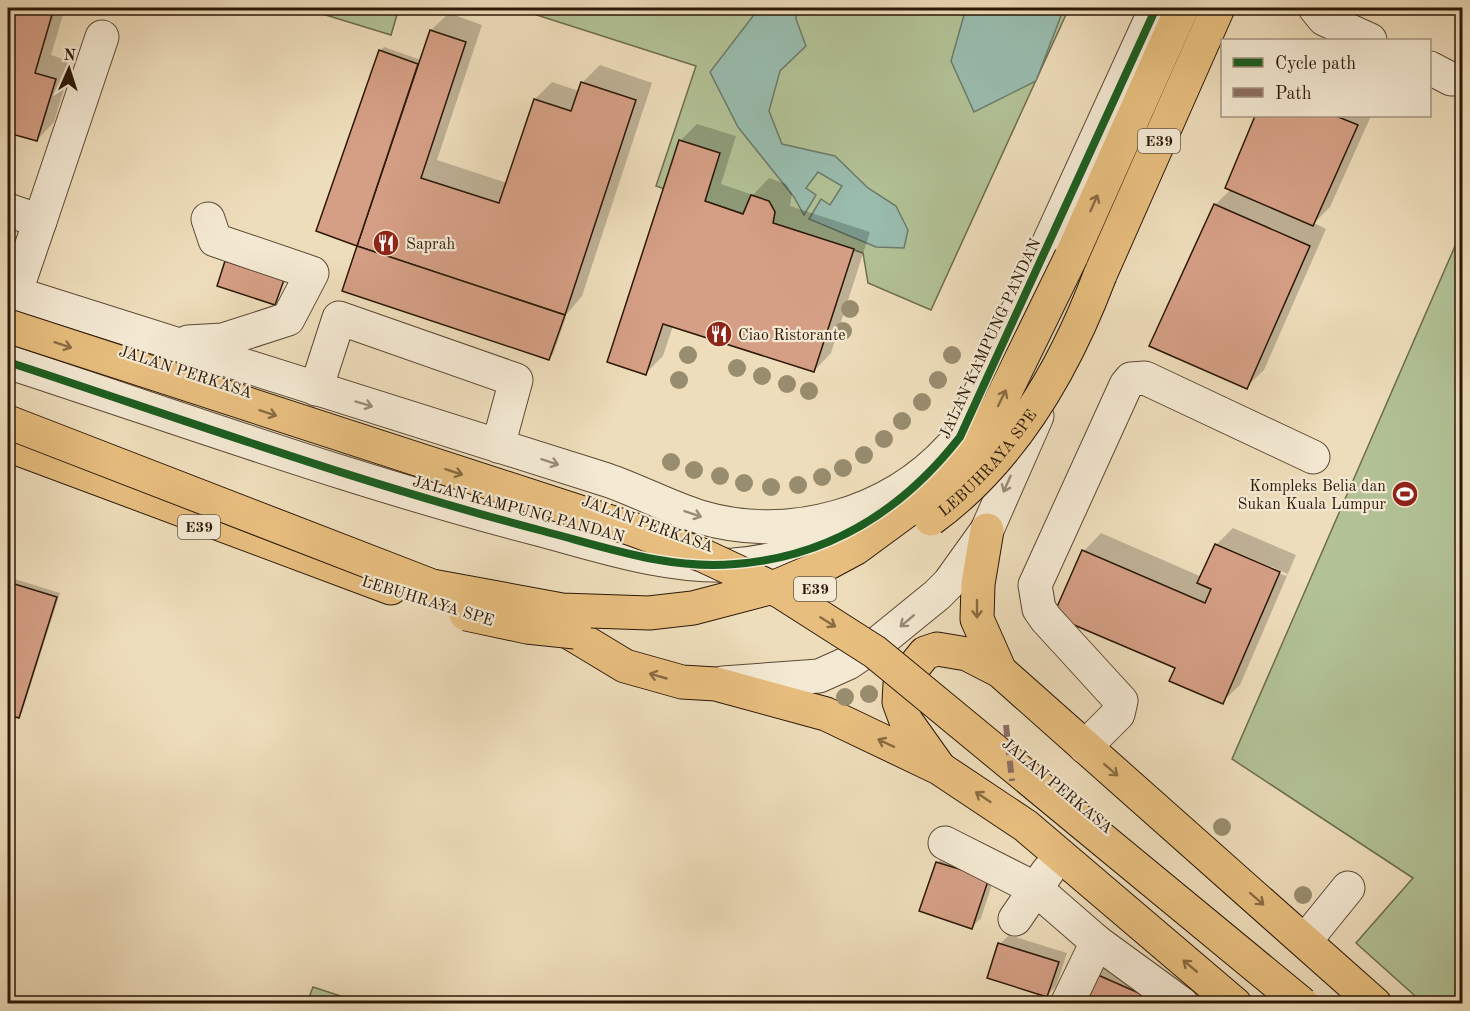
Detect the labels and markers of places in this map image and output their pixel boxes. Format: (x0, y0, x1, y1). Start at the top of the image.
restaurant icon: Saprah (371, 228, 401, 258)
place label: Saprah (406, 237, 456, 253)
restaurant icon: Ciao Ristorante (704, 319, 734, 349)
place label: Ciao Ristorante (738, 328, 846, 344)
place label: Kompleks Belia dan Sukan Kuala Lumpur (1238, 479, 1386, 513)
sports icon: Kompleks Belia dan Sukan Kuala Lumpur (1390, 479, 1420, 509)

